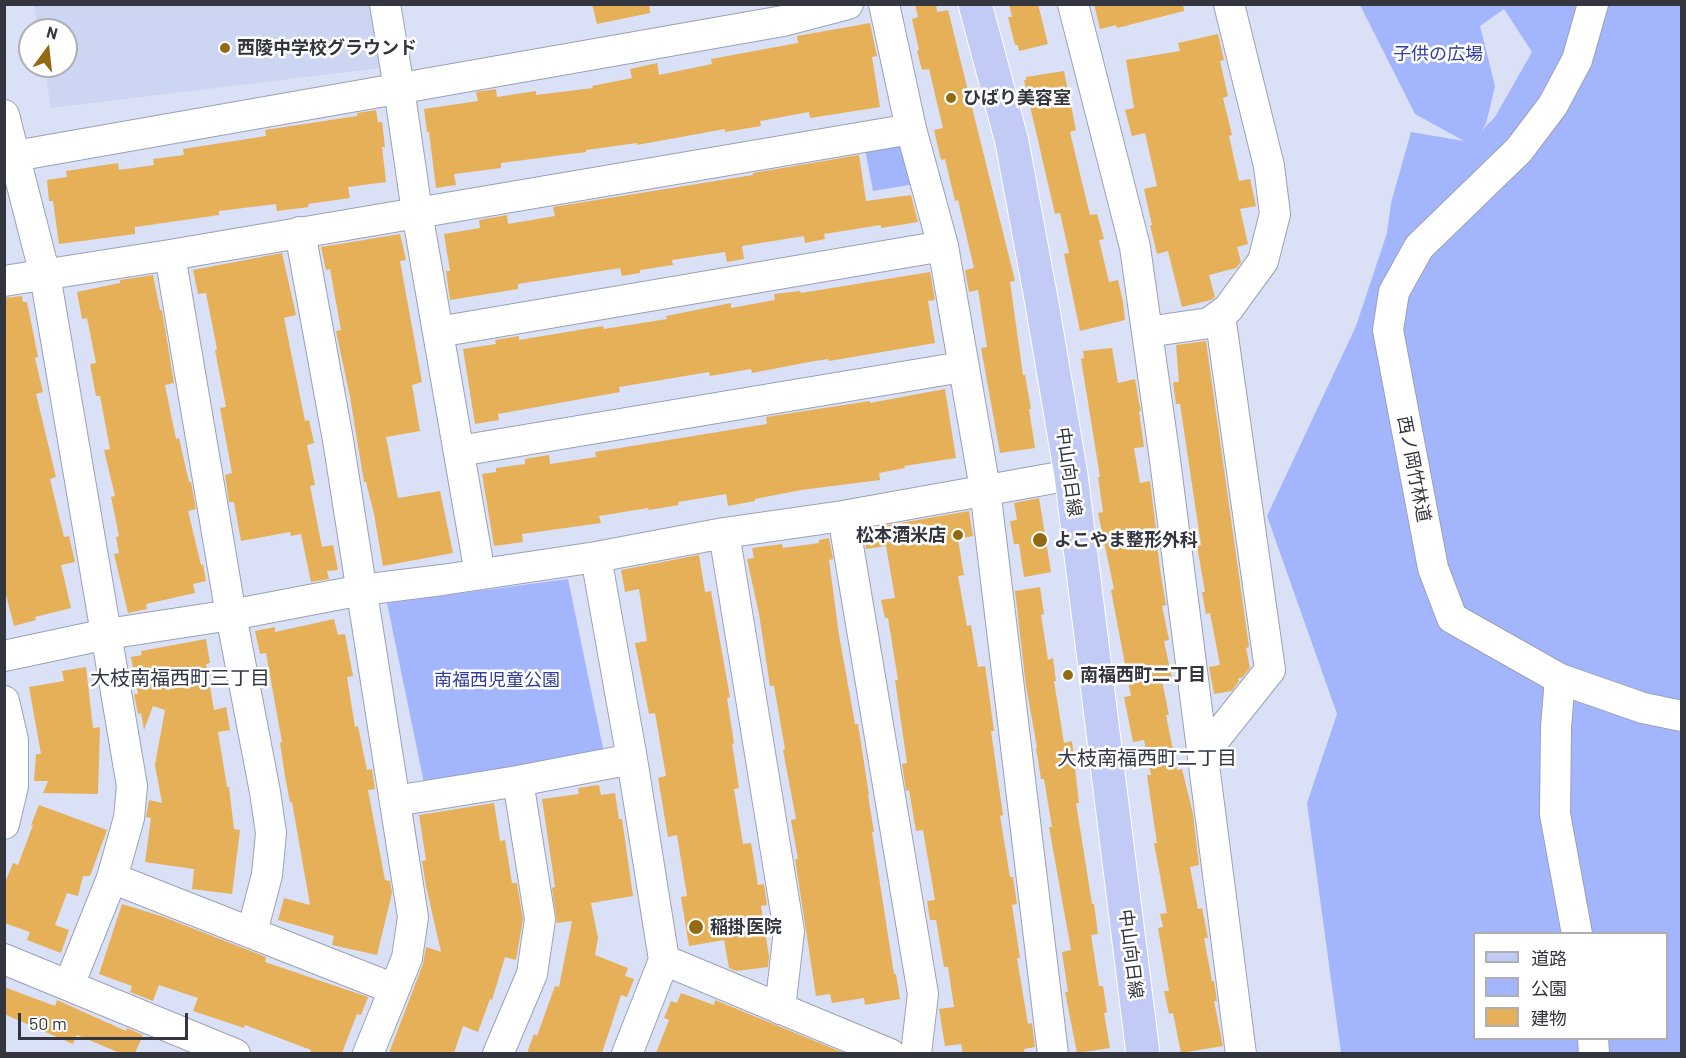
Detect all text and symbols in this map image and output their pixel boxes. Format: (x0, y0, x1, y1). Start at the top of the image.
north arrow (18, 18, 78, 78)
text: N (45, 22, 60, 43)
place label: 西陵中学校グラウンド (237, 37, 417, 59)
marker: 西陵中学校グラウンド (218, 41, 232, 55)
park label: 子供の広場 (1393, 43, 1483, 65)
place label: ひばり美容室 (963, 87, 1071, 109)
marker: ひばり美容室 (944, 91, 958, 105)
street label: 西ノ岡竹林道 (1393, 414, 1435, 524)
street label: 中山向日線 (1052, 426, 1086, 518)
place label: 松本酒米店 (856, 524, 946, 546)
marker: 松本酒米店 (951, 528, 965, 542)
place label: よこやま整形外科 (1054, 529, 1198, 551)
marker: よこやま整形外科 (1031, 531, 1049, 549)
place label: 南福西町二丁目 (1080, 664, 1206, 686)
district label: 大枝南福西町三丁目 (90, 666, 270, 690)
marker: 南福西町二丁目 (1061, 668, 1075, 682)
park label: 南福西児童公園 (434, 669, 560, 691)
district label: 大枝南福西町二丁目 (1057, 746, 1237, 770)
street label: 中山向日線 (1115, 908, 1147, 1000)
place label: 稲掛医院 (710, 916, 782, 938)
marker: 稲掛医院 (687, 918, 705, 936)
legend (1473, 932, 1668, 1040)
text: 道路 (1531, 947, 1567, 969)
text: 公園 (1531, 977, 1567, 999)
scale bar (21, 1001, 190, 1039)
text: 建物 (1531, 1007, 1567, 1029)
text: 50 m (29, 1012, 67, 1034)

